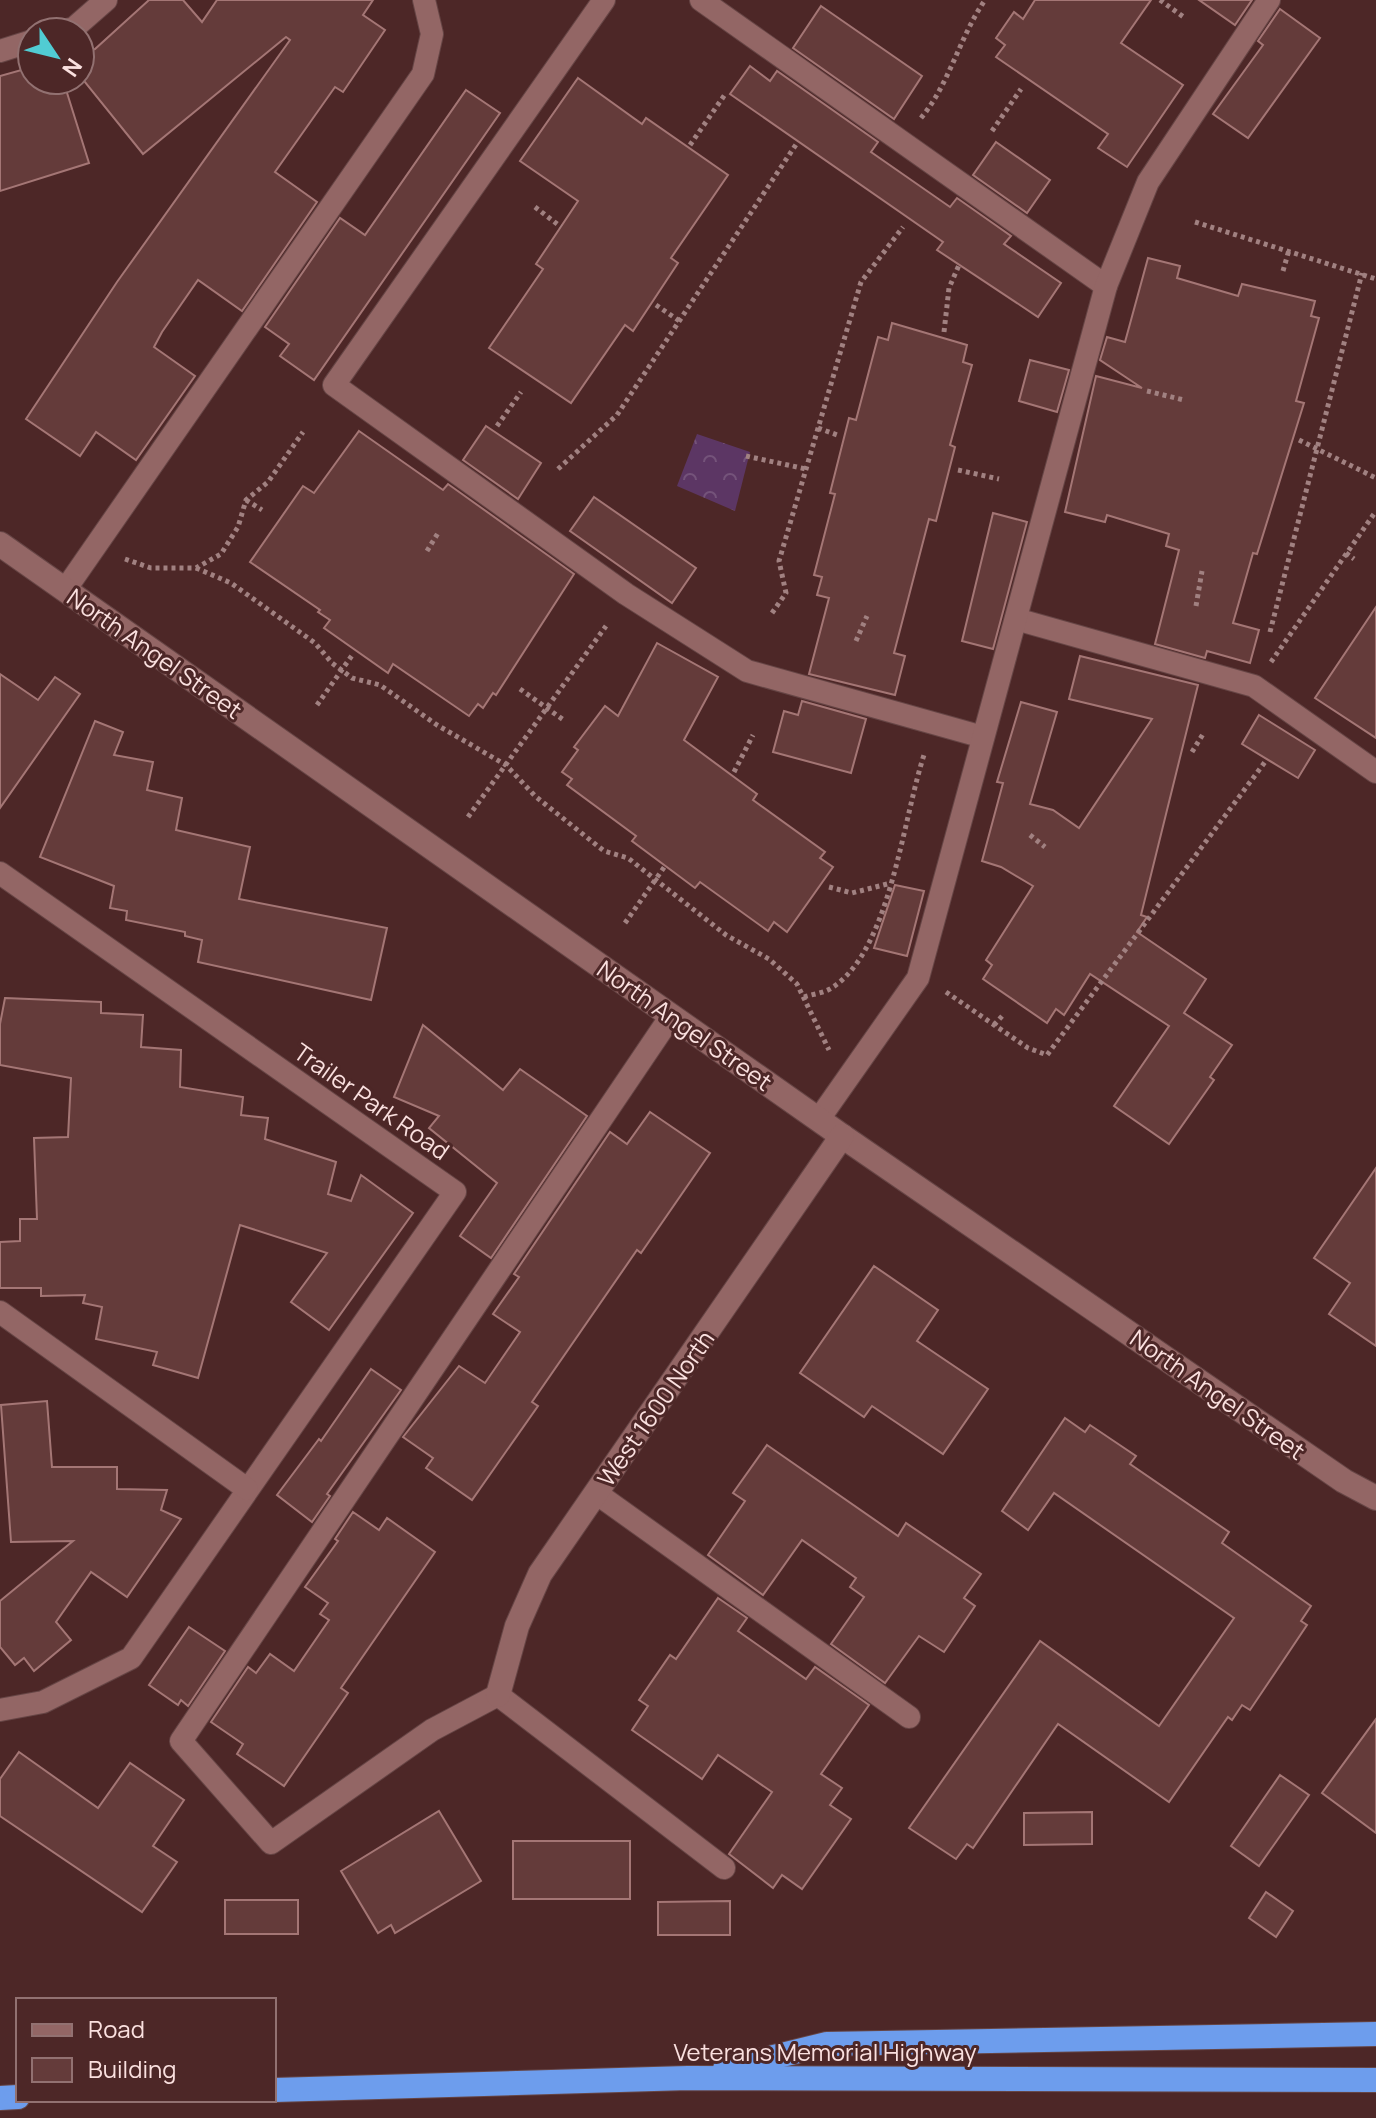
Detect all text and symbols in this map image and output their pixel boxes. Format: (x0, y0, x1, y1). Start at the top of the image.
north arrow (16, 16, 96, 96)
text: N (56, 52, 89, 83)
street label: North Angel Street (61, 580, 249, 726)
street label: North Angel Street (591, 952, 779, 1098)
street label: Trailer Park Road (288, 1035, 456, 1167)
street label: North Angel Street (1124, 1321, 1312, 1467)
street label: West 1600 North (589, 1323, 721, 1493)
legend (16, 1998, 276, 2102)
text: Road (88, 2012, 145, 2045)
street label: Veterans Memorial Highway (673, 2035, 977, 2068)
text: Building (88, 2052, 176, 2085)

